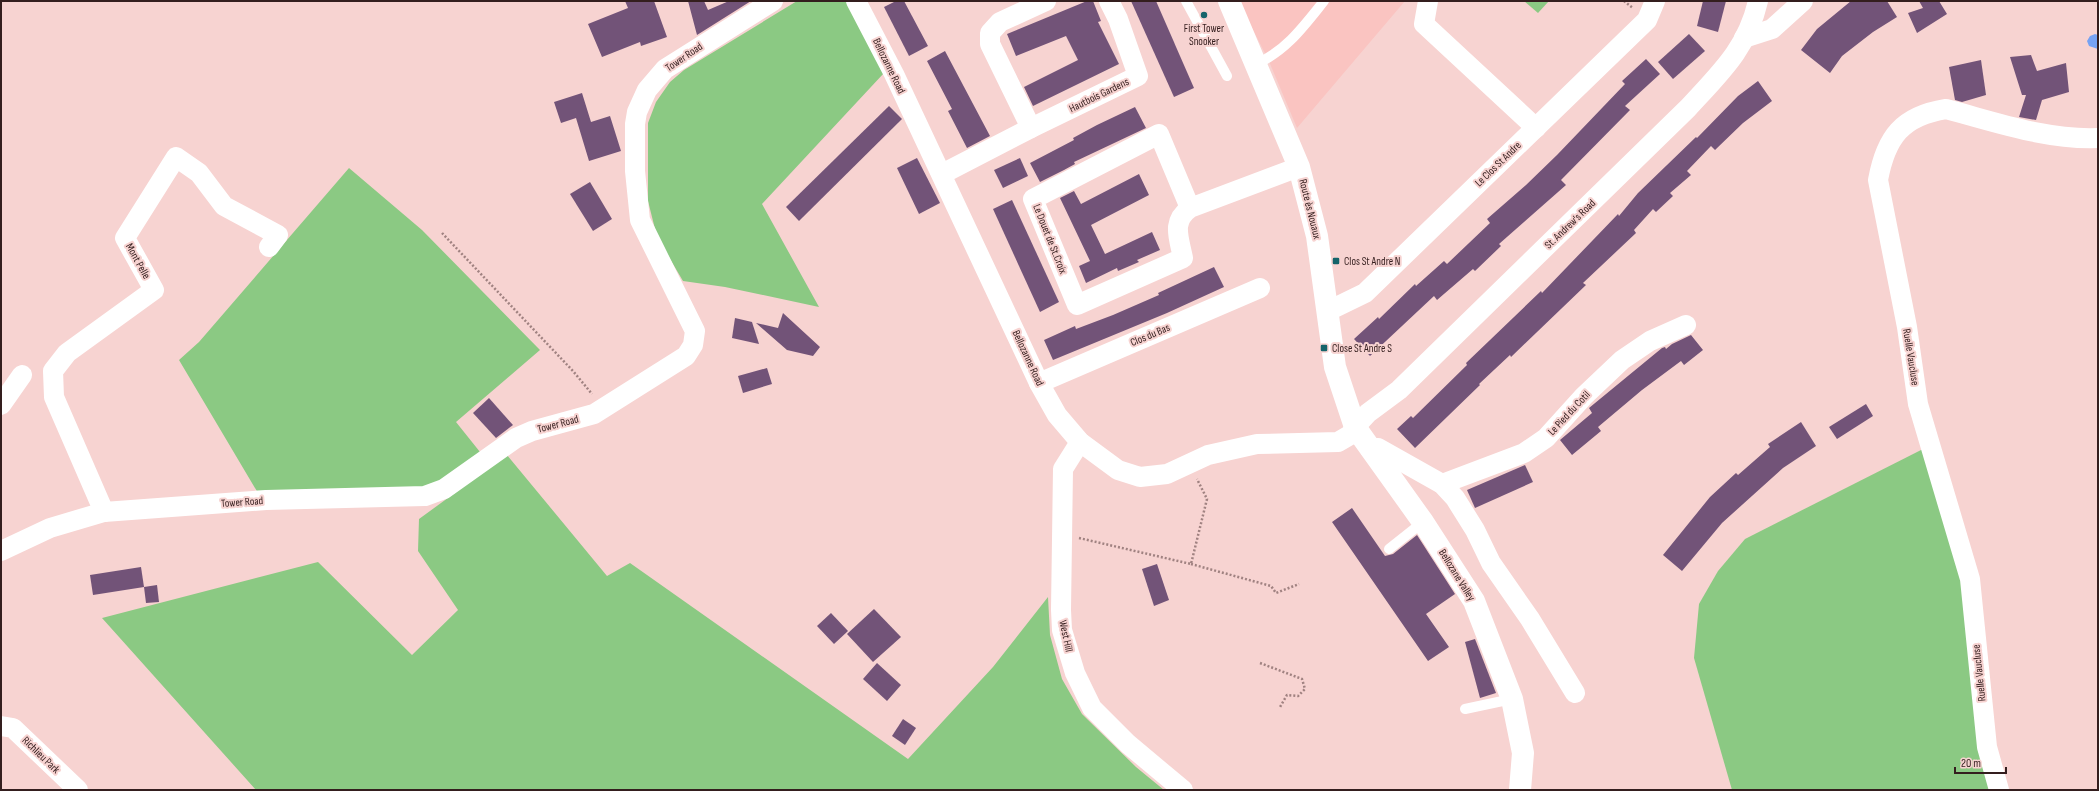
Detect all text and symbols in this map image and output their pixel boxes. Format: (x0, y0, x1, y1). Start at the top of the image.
marker: First Tower Snooker (1199, 10, 1209, 20)
place label: First Tower Snooker (1184, 22, 1224, 48)
street label: Bellozanne Road (870, 36, 908, 96)
street label: Tower Road (663, 40, 705, 74)
street label: Hautbois Gardens (1067, 75, 1131, 115)
street label: Le Clos St Andre (1472, 139, 1524, 189)
street label: Route ès Nouaux (1296, 178, 1324, 240)
street label: St. Andrew's Road (1542, 196, 1598, 251)
street label: Le Douet de St.Croix (1030, 202, 1070, 276)
street label: Mont Pelle (123, 241, 153, 281)
place label: Clos St Andre N (1344, 255, 1400, 268)
marker: Clos St Andre N (1331, 256, 1341, 266)
street label: Clos du Bas (1128, 321, 1172, 349)
street label: Bellozanne Road (1009, 328, 1047, 388)
street label: Ruelle Vaucluse (1900, 328, 1922, 386)
place label: Close St Andre S (1332, 342, 1392, 355)
marker: Close St Andre S (1319, 343, 1329, 353)
street label: Le Pied du Cotil (1545, 388, 1593, 438)
street label: Tower Road (536, 412, 580, 436)
street label: Tower Road (221, 494, 264, 510)
street label: Bellozane Valley (1436, 547, 1478, 604)
street label: West Hill (1056, 619, 1076, 653)
street label: Ruelle Vaucluse (1970, 644, 1988, 702)
street label: Richlieu Park (19, 734, 63, 777)
scale bar (1955, 749, 2006, 775)
text: 20 m (1961, 756, 1981, 771)

